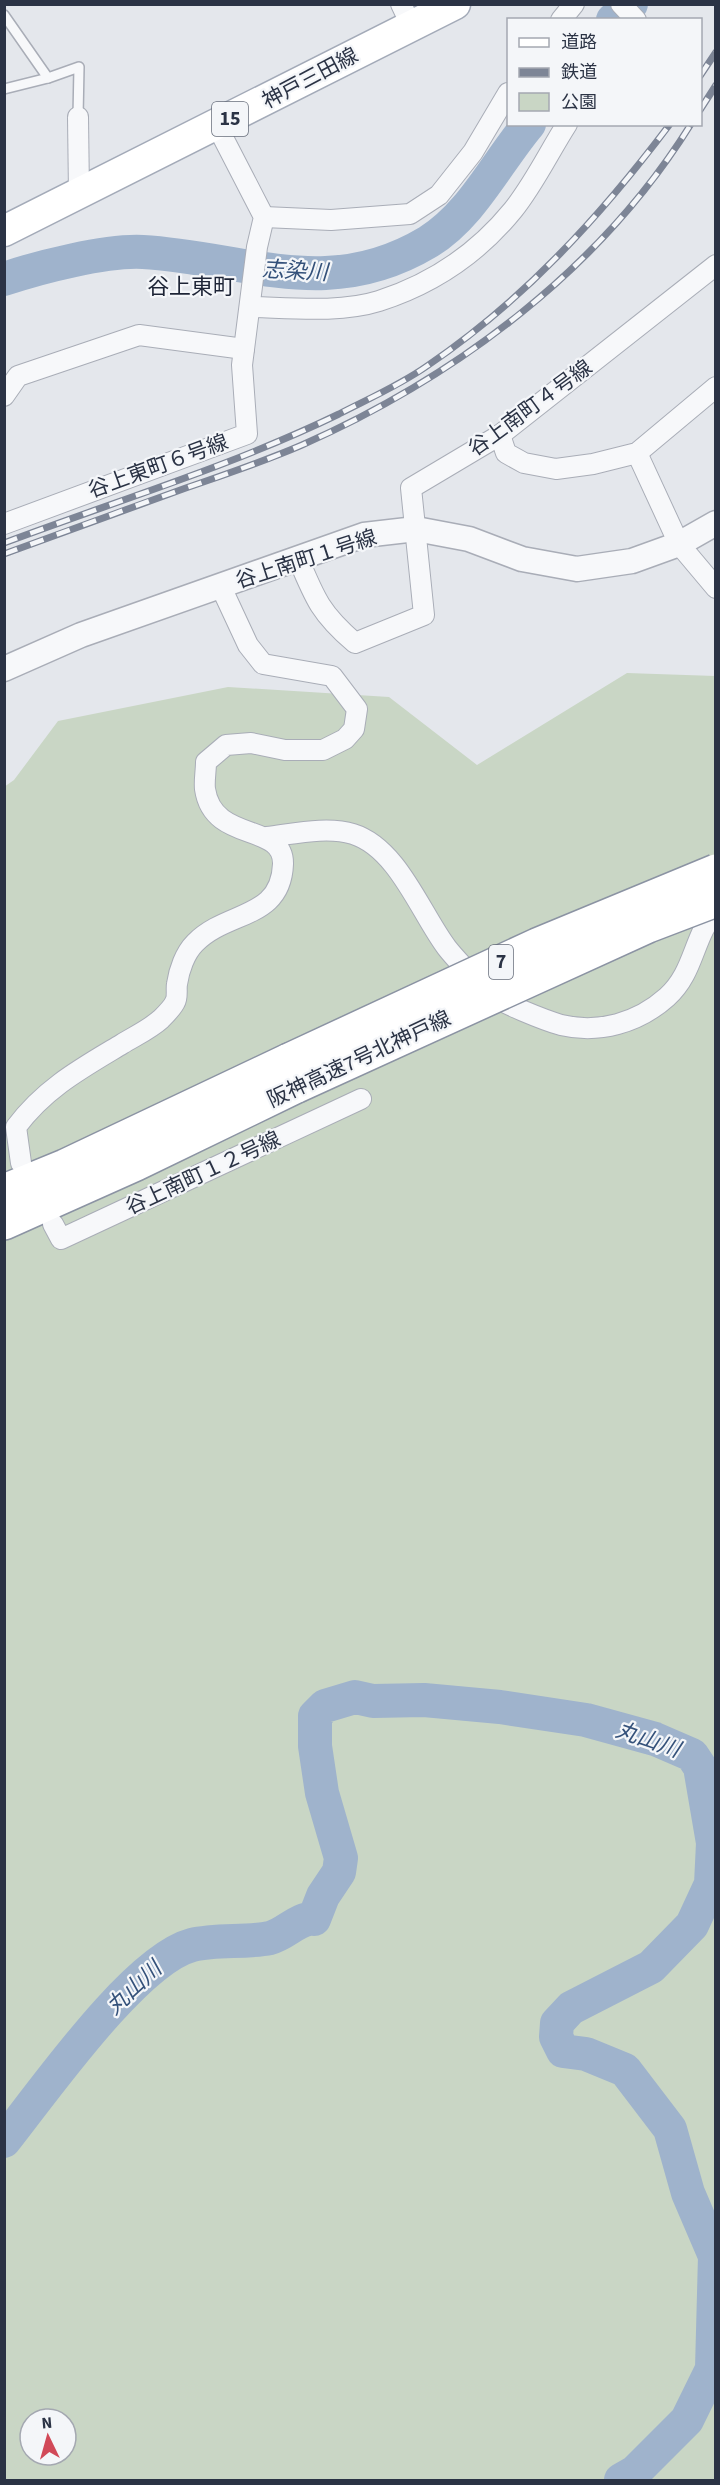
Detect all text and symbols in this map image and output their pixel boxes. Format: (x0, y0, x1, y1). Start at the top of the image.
legend (507, 18, 702, 126)
text: 道路 (561, 30, 597, 55)
street label: 神戸三田線 (257, 40, 363, 116)
text: 鉄道 (561, 60, 597, 85)
text: 公園 (561, 90, 597, 115)
road number: 15 (212, 102, 248, 136)
water label: 志染川 (261, 253, 331, 289)
district label: 谷上東町 (147, 271, 235, 303)
street label: 谷上南町４号線 (462, 353, 598, 463)
street label: 谷上東町６号線 (84, 427, 232, 505)
street label: 谷上南町１号線 (231, 522, 381, 596)
road number: 7 (489, 945, 513, 979)
street label: 阪神高速7号北神戸線 (262, 1003, 456, 1115)
street label: 谷上南町１２号線 (121, 1124, 285, 1222)
water label: 丸山川 (612, 1714, 686, 1767)
water label: 丸山川 (99, 1952, 171, 2022)
north arrow (18, 2407, 78, 2467)
text: N (41, 2412, 53, 2434)

